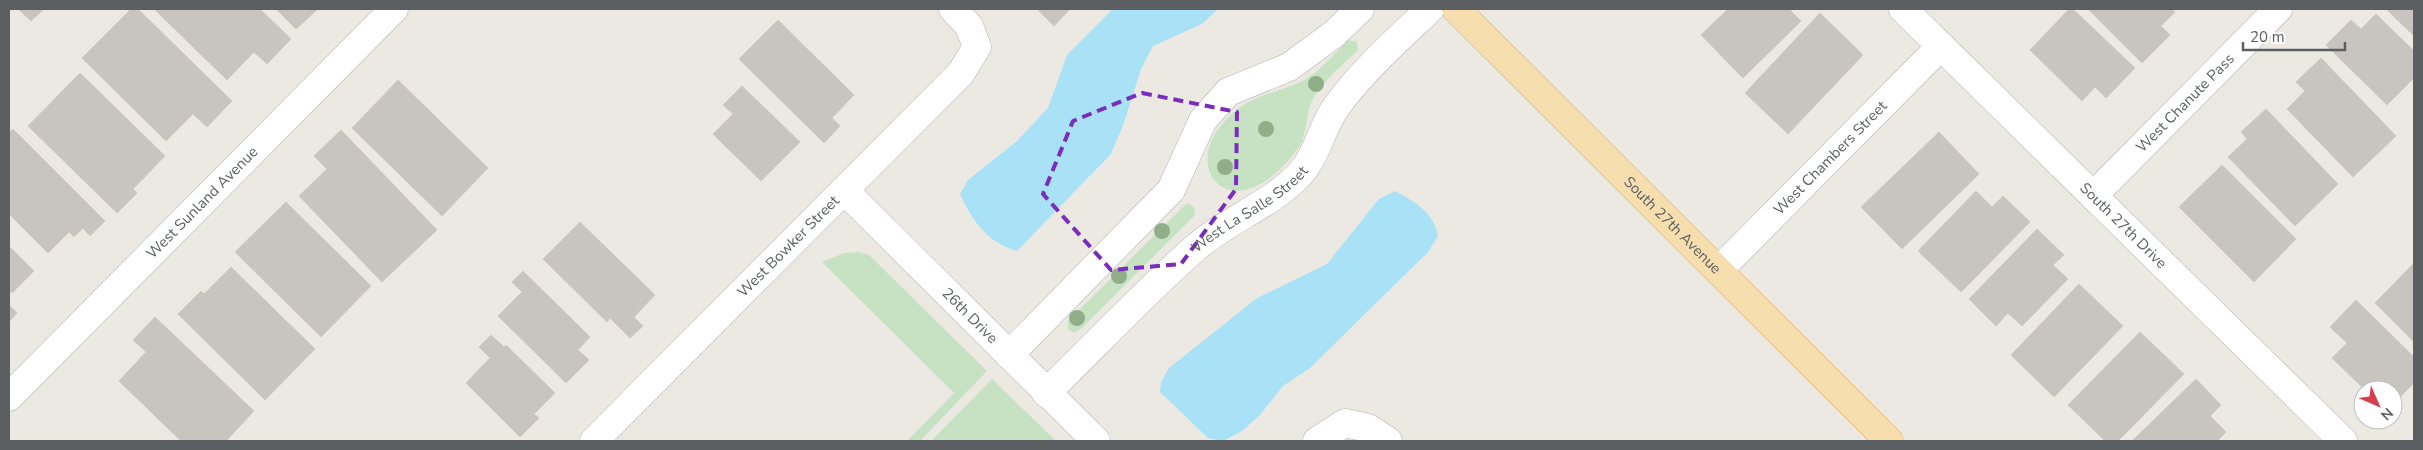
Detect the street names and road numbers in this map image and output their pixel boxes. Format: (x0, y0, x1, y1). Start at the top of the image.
street label: West Chanute Pass (2132, 49, 2239, 157)
street label: West Chambers Street (1769, 96, 1892, 219)
street label: West Sunland Avenue (142, 142, 262, 263)
street label: West La Salle Street (1187, 161, 1313, 257)
street label: South 27th Avenue (1619, 172, 1726, 278)
street label: South 27th Drive (2075, 178, 2172, 273)
street label: West Bowker Street (733, 190, 844, 302)
street label: 26th Drive (938, 283, 1002, 348)

